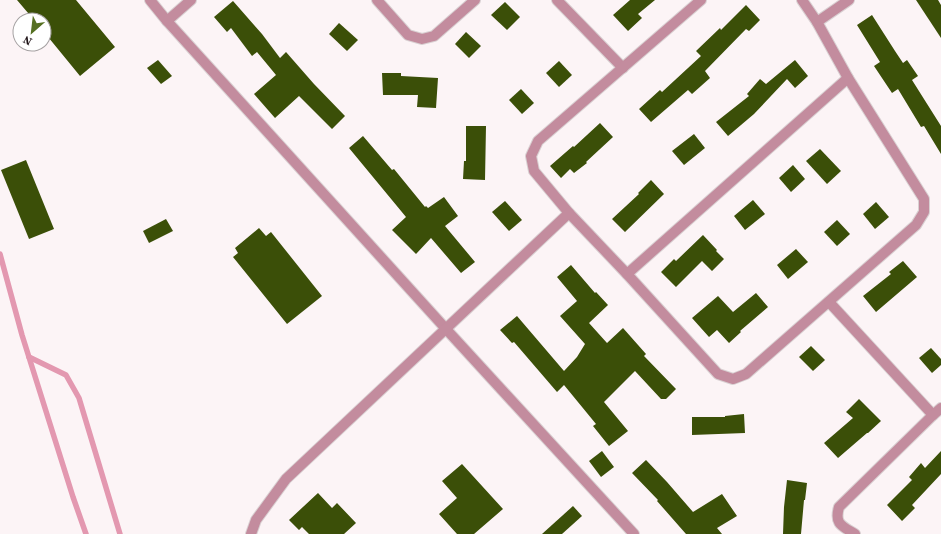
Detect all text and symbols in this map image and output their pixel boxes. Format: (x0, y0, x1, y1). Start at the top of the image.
north arrow (12, 12, 52, 52)
text: N (20, 32, 35, 49)

